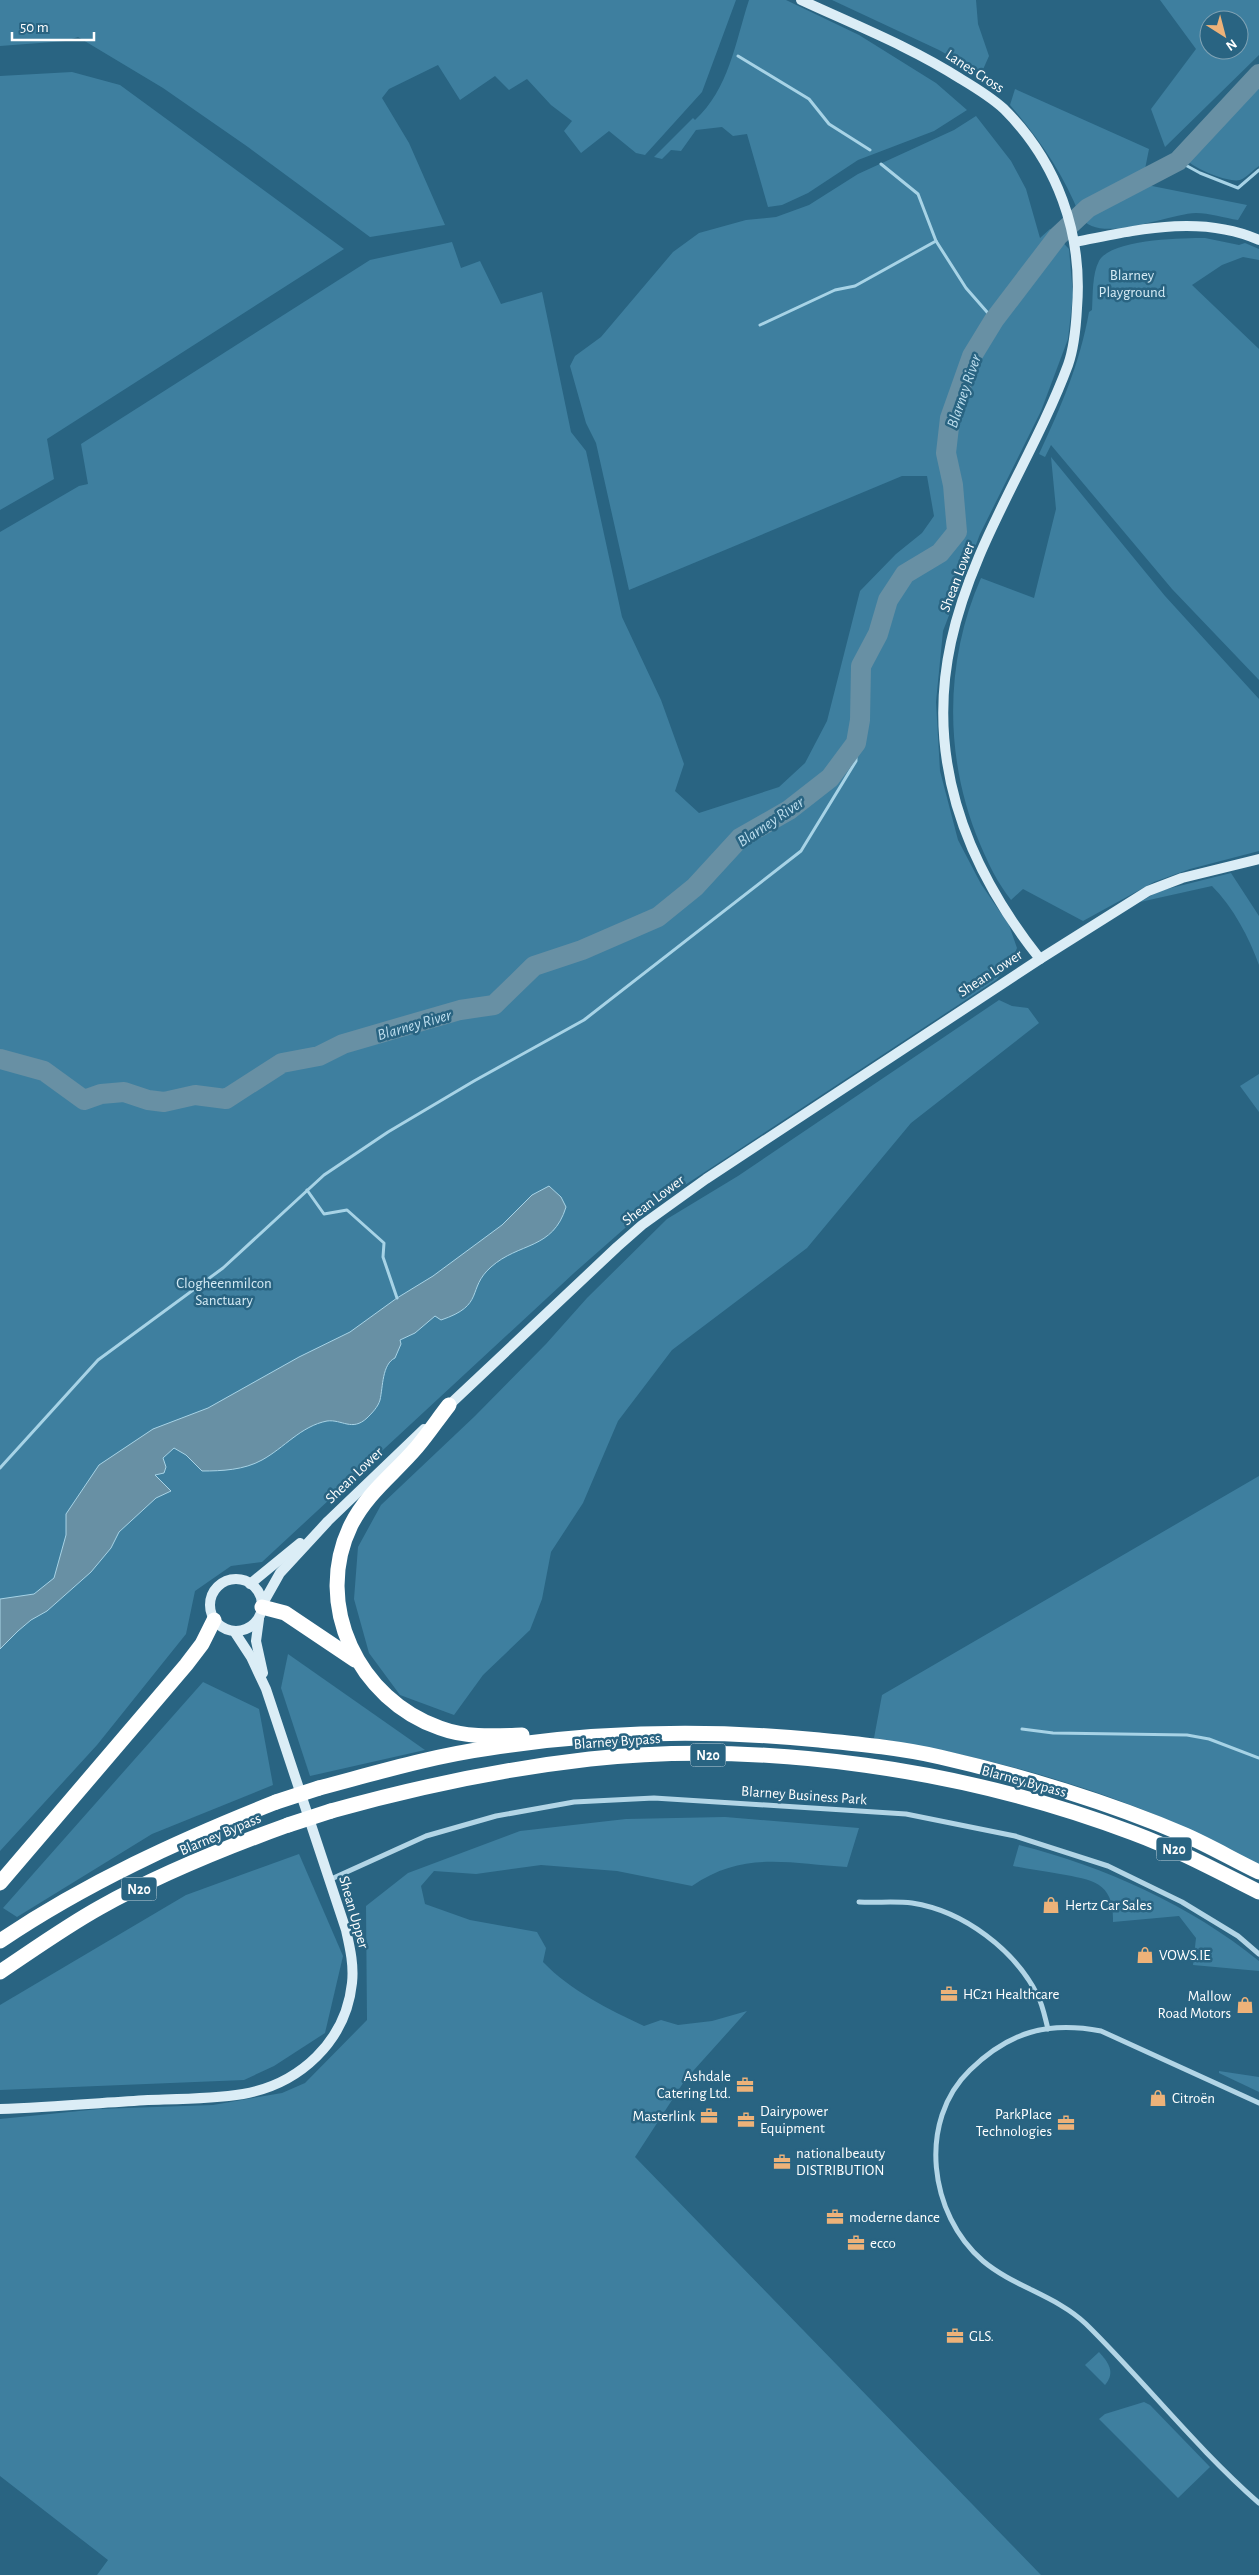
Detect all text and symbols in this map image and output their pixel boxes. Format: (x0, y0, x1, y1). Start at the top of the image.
scale bar (12, 10, 95, 42)
north arrow (1199, 10, 1249, 60)
text: 50 m (20, 20, 49, 35)
text: N (1223, 36, 1239, 53)
street label: Lanes Cross (943, 47, 1007, 96)
park label: Blarney Playground (1099, 268, 1166, 300)
water label: Blarney River (944, 352, 984, 430)
street label: Shean Lower (937, 540, 978, 614)
water label: Blarney River (734, 793, 807, 850)
street label: Shean Lower (955, 947, 1025, 1000)
water label: Blarney River (375, 1007, 454, 1043)
street label: Shean Lower (619, 1172, 687, 1229)
park label: Clogheenmilcon Sanctuary (176, 1276, 272, 1308)
street label: Shean Lower (323, 1444, 386, 1506)
street label: Blarney Bypass (573, 1731, 661, 1752)
road number: N20 (690, 1744, 726, 1766)
street label: Blarney Bypass (980, 1763, 1068, 1800)
street label: Blarney Business Park (741, 1784, 867, 1807)
street label: Blarney Bypass (177, 1811, 263, 1858)
road number: N20 (1156, 1838, 1192, 1860)
street label: Shean Upper (336, 1874, 371, 1950)
road number: N20 (122, 1878, 156, 1900)
shop icon: Hertz Car Sales (1041, 1895, 1061, 1915)
place label: Hertz Car Sales (1065, 1898, 1152, 1913)
shop icon: VOWS.IE (1135, 1945, 1155, 1965)
place label: VOWS.IE (1159, 1948, 1211, 1963)
office icon: HC21 Healthcare (939, 1984, 959, 2004)
place label: HC21 Healthcare (963, 1987, 1060, 2002)
place label: Mallow Road Motors (1158, 1989, 1231, 2021)
shop icon: Mallow Road Motors (1235, 1995, 1255, 2015)
place label: Ashdale Catering Ltd. (657, 2069, 731, 2101)
office icon: Ashdale Catering Ltd. (735, 2075, 755, 2095)
shop icon: Citroën (1148, 2088, 1168, 2108)
place label: Citroën (1172, 2091, 1215, 2106)
place label: Dairypower Equipment (760, 2104, 828, 2136)
office icon: Masterlink (699, 2106, 719, 2126)
place label: ParkPlace Technologies (976, 2107, 1052, 2139)
place label: Masterlink (633, 2109, 695, 2124)
office icon: Dairypower Equipment (736, 2110, 756, 2130)
office icon: ParkPlace Technologies (1056, 2113, 1076, 2133)
place label: nationalbeauty DISTRIBUTION (796, 2146, 886, 2178)
office icon: nationalbeauty DISTRIBUTION (772, 2152, 792, 2172)
office icon: moderne dance (825, 2207, 845, 2227)
place label: moderne dance (849, 2210, 940, 2225)
office icon: ecco (846, 2233, 866, 2253)
place label: ecco (870, 2236, 896, 2251)
office icon: GLS. (945, 2326, 965, 2346)
place label: GLS. (969, 2329, 994, 2344)

